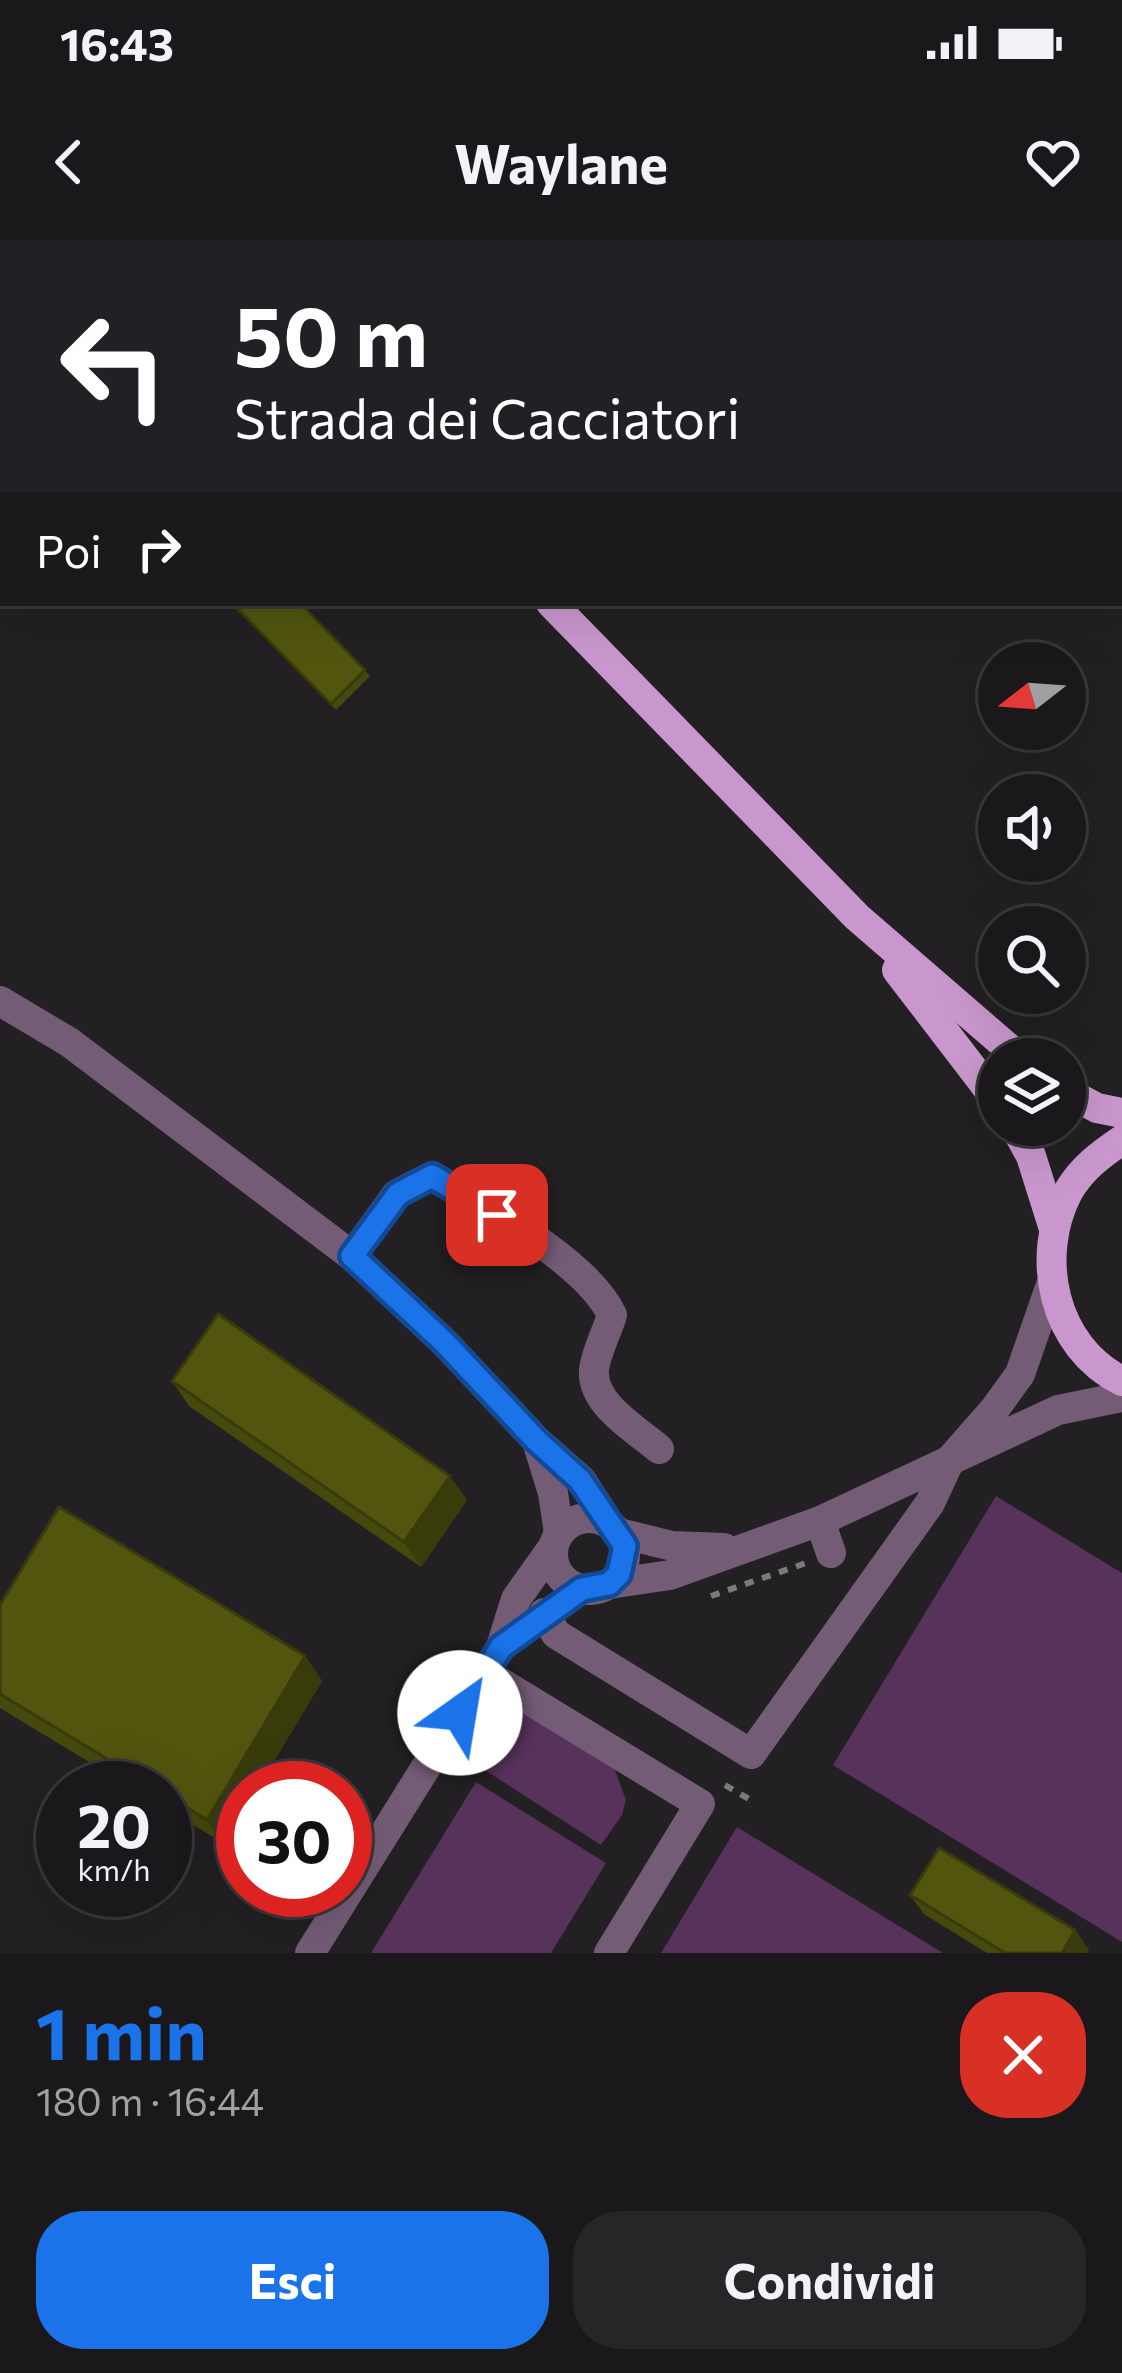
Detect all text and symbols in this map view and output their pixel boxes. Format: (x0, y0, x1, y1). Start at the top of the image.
text: 16:43 (60, 15, 174, 70)
icon: back (36, 129, 102, 195)
text: Waylane (454, 129, 668, 195)
icon: heart (1020, 129, 1086, 195)
text: 50 m (234, 282, 428, 384)
icon: left (36, 288, 192, 444)
text: Strada dei Cacciatori (234, 384, 740, 450)
icon: right (126, 516, 192, 582)
text: Poi (36, 522, 102, 577)
north arrow (978, 642, 1086, 750)
map controls (978, 642, 1086, 1146)
button: sound (978, 774, 1086, 882)
button: search (978, 906, 1086, 1014)
button: layers (978, 1038, 1086, 1146)
pin (446, 1164, 548, 1266)
icon: arrive (464, 1182, 530, 1248)
position arrow (397, 1650, 523, 1776)
speed limit sign: 30 (216, 1761, 372, 1917)
text: 20 (77, 1787, 151, 1860)
text: km/h (78, 1850, 150, 1887)
text: 1 min (36, 1987, 207, 2075)
button: close (960, 1992, 1086, 2118)
text: 180 m · 16:44 (36, 2076, 264, 2124)
button: Esci (36, 2211, 549, 2349)
button: Condividi (573, 2211, 1086, 2349)

